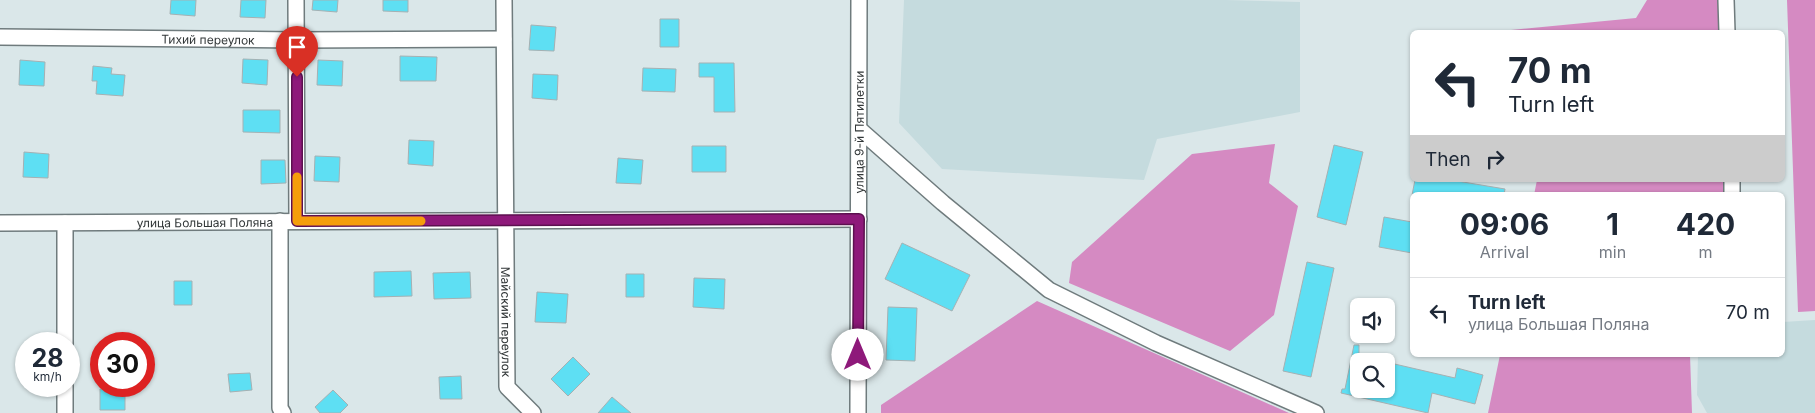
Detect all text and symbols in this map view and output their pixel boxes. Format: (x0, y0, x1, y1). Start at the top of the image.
pin (276, 26, 318, 77)
street label: Тихий переулок (161, 31, 255, 47)
icon: arrive (283, 33, 311, 61)
text: 70 m (1508, 49, 1592, 91)
icon: left (1425, 50, 1490, 115)
street label: улица 9-й Пятилетки (851, 71, 866, 193)
text: Turn left (1508, 91, 1594, 117)
icon: right (1481, 145, 1509, 173)
text: Then (1425, 148, 1471, 171)
text: 09:06 (1460, 206, 1549, 242)
text: 1 (1606, 206, 1619, 242)
text: 420 (1676, 206, 1735, 242)
street label: улица Большая Поляна (137, 214, 273, 230)
text: Arrival (1480, 242, 1529, 262)
text: min (1599, 242, 1626, 262)
text: m (1699, 242, 1713, 262)
street label: Майский переулок (499, 267, 514, 378)
text: Turn left (1468, 291, 1546, 314)
map controls (1350, 298, 1395, 398)
button: sound (1350, 298, 1395, 343)
icon: left (1425, 299, 1453, 327)
text: 70 m (1726, 301, 1770, 324)
text: улица Большая Поляна (1468, 314, 1650, 334)
position arrow (831, 328, 883, 380)
speed limit sign: 30 (90, 332, 155, 397)
text: 28 (31, 343, 64, 373)
button: search (1350, 353, 1395, 398)
text: km/h (33, 369, 62, 384)

